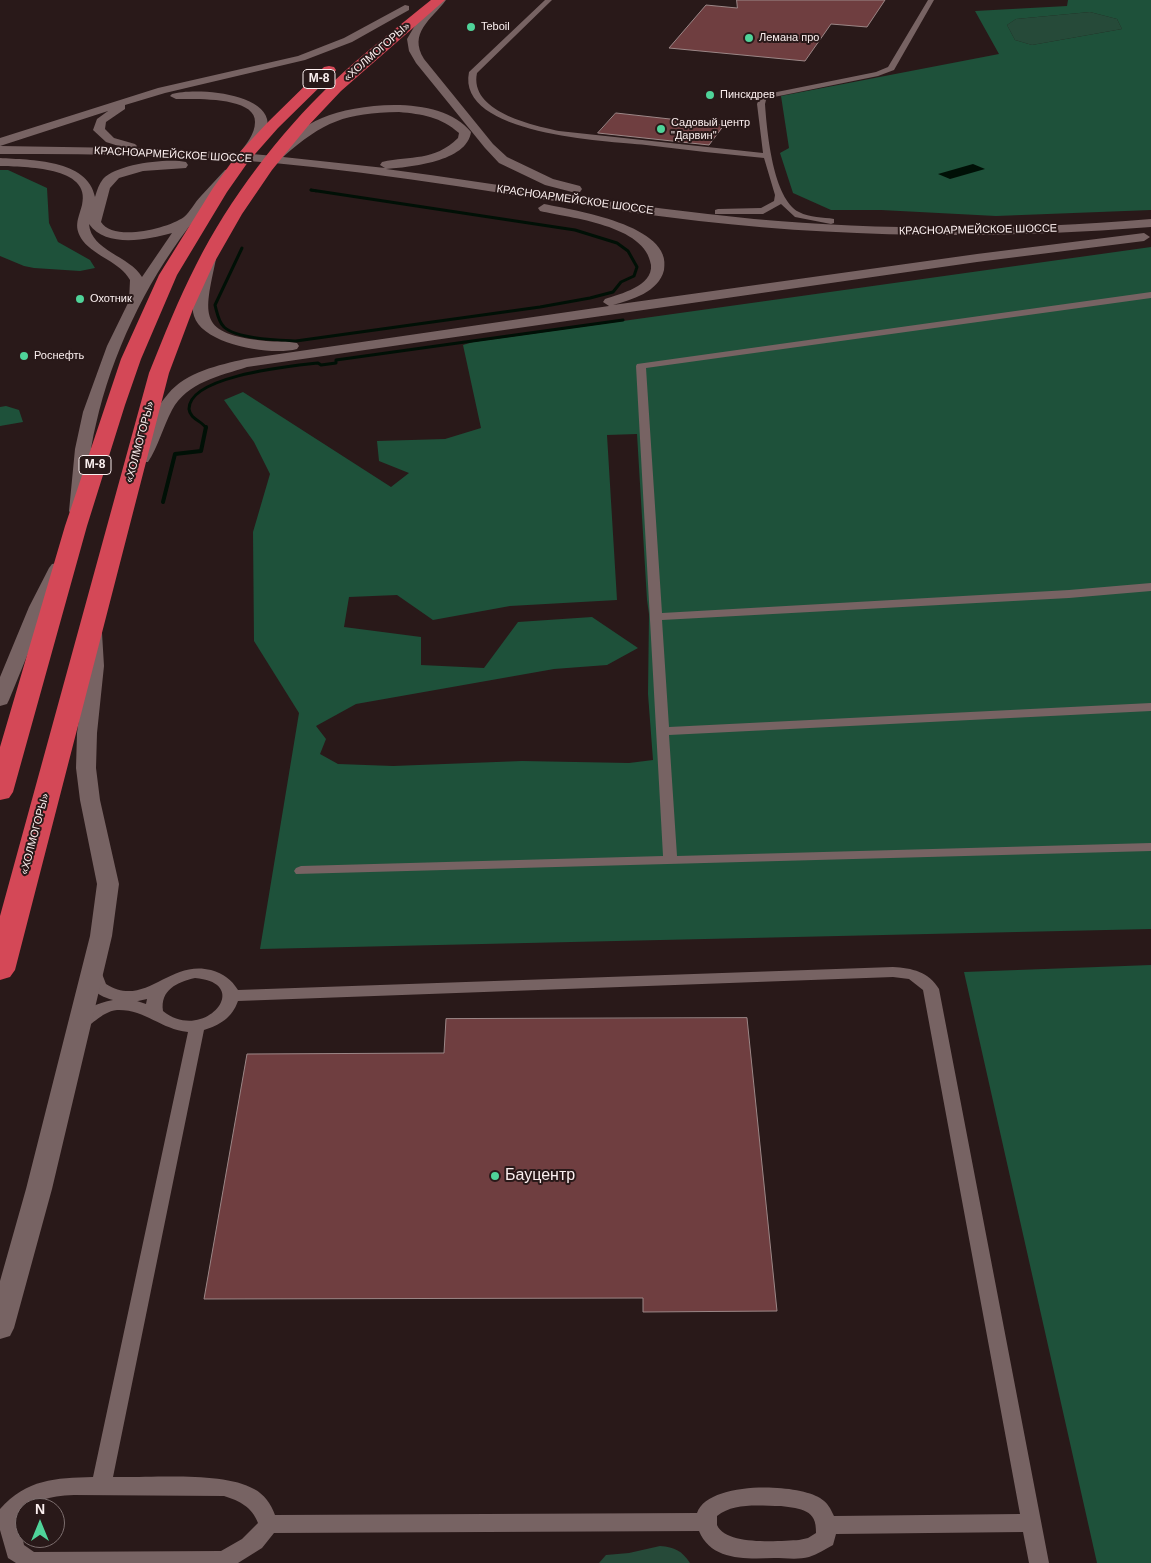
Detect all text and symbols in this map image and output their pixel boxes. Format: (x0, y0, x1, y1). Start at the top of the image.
street label: «ХОЛМОГОРЫ» (341, 20, 413, 84)
place label: Teboil (481, 20, 510, 34)
marker: Teboil (465, 21, 477, 33)
place label: Лемана про (759, 31, 819, 45)
marker: Лемана про (743, 32, 755, 44)
road number: М-8 (303, 70, 335, 88)
place label: Пинскдрев (720, 88, 775, 102)
marker: Пинскдрев (704, 89, 716, 101)
place label: Садовый центр "Дарвин" (671, 116, 750, 142)
marker: Садовый центр "Дарвин" (655, 123, 667, 135)
street label: КРАСНОАРМЕЙСКОЕ ШОССЕ (94, 144, 252, 166)
street label: КРАСНОАРМЕЙСКОЕ ШОССЕ (496, 182, 654, 218)
street label: КРАСНОАРМЕЙСКОЕ ШОССЕ (899, 222, 1057, 238)
place label: Охотник (90, 292, 132, 306)
marker: Охотник (74, 293, 86, 305)
place label: Роснефть (34, 349, 84, 363)
marker: Роснефть (18, 350, 30, 362)
street label: «ХОЛМОГОРЫ» (123, 400, 157, 484)
road number: М-8 (79, 456, 111, 474)
street label: «ХОЛМОГОРЫ» (18, 792, 52, 876)
place label: Бауцентр (505, 1166, 575, 1186)
marker: Бауцентр (489, 1170, 501, 1182)
north arrow (15, 1498, 65, 1548)
text: N (35, 1501, 45, 1517)

